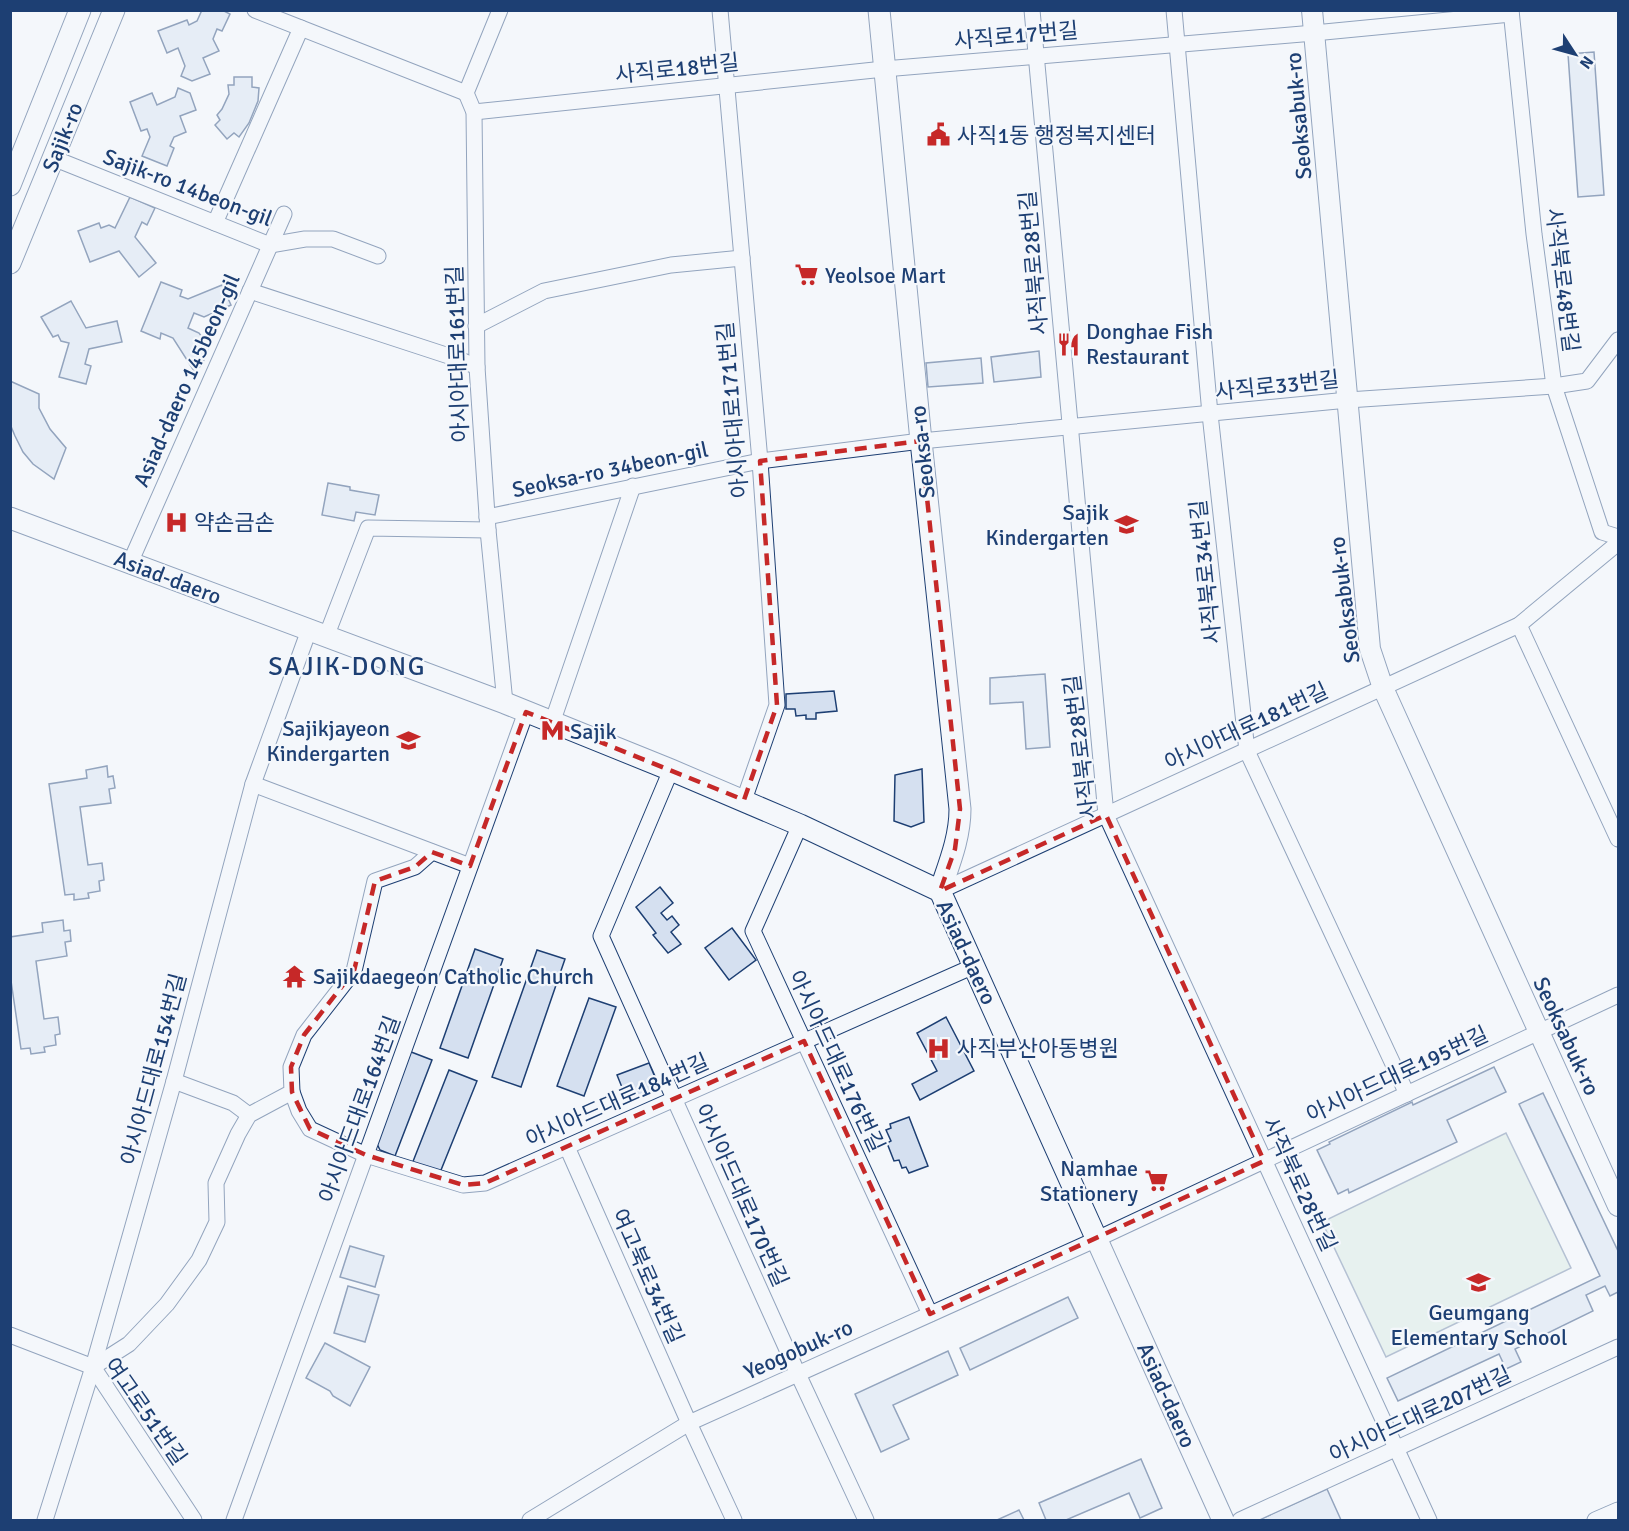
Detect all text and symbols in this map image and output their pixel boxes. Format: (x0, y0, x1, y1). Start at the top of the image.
street label: 사직로17번길 (953, 17, 1079, 54)
north arrow (1545, 24, 1605, 84)
street label: 사직로18번길 (613, 49, 741, 88)
street label: Seoksabuk-ro (1279, 51, 1318, 181)
text: N (1575, 52, 1598, 73)
street label: Sajik-ro (36, 98, 89, 176)
public building icon: 사직1동 행정복지센터 (926, 122, 952, 148)
place label: 사직1동 행정복지센터 (957, 122, 1156, 149)
street label: Sajik-ro 14beon-gil (99, 143, 276, 232)
street label: 사직북로28번길 (1014, 189, 1053, 336)
street label: 사직북로48번길 (1540, 206, 1585, 354)
supermarket icon: Yeolsoe Mart (794, 262, 820, 288)
place label: Yeolsoe Mart (825, 262, 946, 289)
street label: 아시아대로161번길 (441, 265, 474, 443)
street label: Asiad-daero 145beon-gil (127, 269, 246, 491)
place label: Donghae Fish Restaurant (1086, 318, 1213, 370)
street label: 아시아대로171번길 (711, 320, 754, 499)
restaurant icon: Donghae Fish Restaurant (1055, 331, 1081, 357)
street label: 사직로33번길 (1213, 366, 1341, 405)
street label: Seoksa-ro (904, 404, 941, 500)
street label: Seoksa-ro 34beon-gil (510, 436, 711, 503)
street label: 사직북로34번길 (1184, 498, 1227, 646)
place label: Sajik Kindergarten (986, 499, 1109, 551)
hospital icon: 약손금손 (163, 509, 189, 535)
place label: 약손금손 (194, 509, 275, 536)
school or university icon: Sajik Kindergarten (1114, 512, 1140, 538)
street label: Seoksabuk-ro (1323, 535, 1366, 665)
street label: Asiad-daero (111, 545, 225, 610)
district label: SAJIK-DONG (268, 651, 426, 683)
street label: 사직북로28번길 (1058, 673, 1103, 821)
street label: 아시아대로181번길 (1160, 677, 1332, 776)
place label: Sajikjayeon Kindergarten (267, 715, 390, 767)
metro station icon: Sajik (539, 718, 565, 744)
place label: Sajik (570, 718, 617, 745)
school or university icon: Sajikjayeon Kindergarten (395, 728, 421, 754)
street label: Asiad-daero (931, 896, 1003, 1009)
temple icon: Sajikdaegeon Catholic Church (282, 963, 308, 989)
place label: Sajikdaegeon Catholic Church (313, 963, 594, 990)
street label: 아시아드대로176번길 (783, 966, 891, 1156)
street label: 아시아드대로154번길 (115, 970, 192, 1168)
street label: Seoksabuk-ro (1527, 973, 1606, 1100)
street label: 아시아드대로164번길 (313, 1012, 406, 1207)
street label: 아시아드대로195번길 (1302, 1020, 1492, 1128)
hospital icon: 사직부산아동병원 (926, 1035, 952, 1061)
place label: 사직부산아동병원 (957, 1035, 1119, 1062)
street label: 아시아드대로184번길 (521, 1048, 713, 1153)
street label: 아시아드대로170번길 (689, 1099, 794, 1291)
street label: 사직북로28번길 (1257, 1113, 1342, 1256)
place label: Namhae Stationery (1040, 1155, 1139, 1207)
supermarket icon: Namhae Stationery (1143, 1168, 1169, 1194)
street label: 여고북로34번길 (606, 1204, 689, 1348)
school or university icon: Geumgang Elementary School (1466, 1270, 1492, 1296)
place label: Geumgang Elementary School (1391, 1299, 1567, 1351)
street label: Yeogobuk-ro (740, 1313, 857, 1385)
street label: Asiad-daero (1131, 1338, 1202, 1452)
street label: 여고로51번길 (99, 1352, 192, 1470)
street label: 아시아드대로207번길 (1325, 1360, 1515, 1468)

